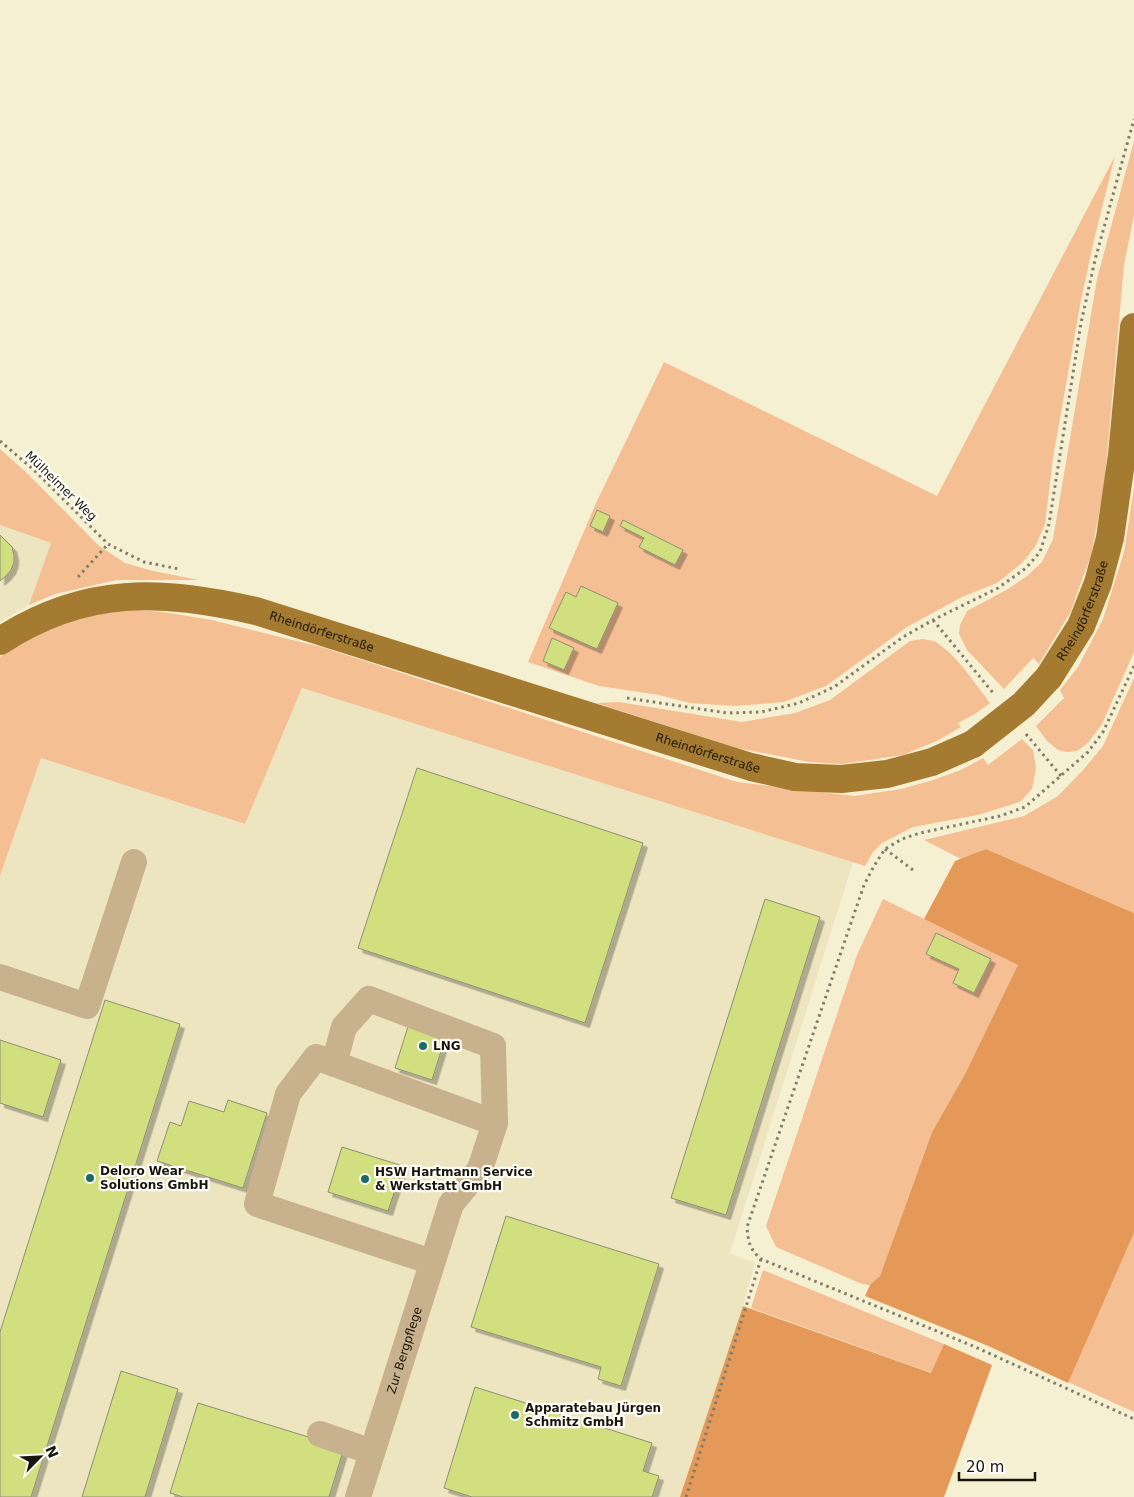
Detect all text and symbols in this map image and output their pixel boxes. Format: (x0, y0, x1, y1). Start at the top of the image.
street label: Mülheimer Weg (22, 448, 100, 524)
street label: Rheindörferstraße (1054, 559, 1111, 663)
street label: Rheindörferstraße (268, 609, 376, 655)
street label: Rheindörferstraße (654, 730, 762, 776)
place label: LNG (433, 1039, 461, 1053)
marker: LNG (417, 1040, 429, 1052)
place label: Deloro Wear Solutions GmbH (100, 1164, 209, 1192)
place label: HSW Hartmann Service & Werkstatt GmbH (375, 1165, 533, 1193)
marker: Deloro Wear Solutions GmbH (84, 1172, 96, 1184)
marker: HSW Hartmann Service & Werkstatt GmbH (359, 1173, 371, 1185)
street label: Zur Bergpflege (384, 1305, 425, 1395)
place label: Apparatebau Jürgen Schmitz GmbH (525, 1401, 661, 1429)
marker: Apparatebau Jürgen Schmitz GmbH (509, 1409, 521, 1421)
north arrow (15, 1432, 65, 1482)
text: N (42, 1443, 62, 1460)
scale bar (959, 1450, 1035, 1482)
text: 20 m (966, 1458, 1004, 1476)

